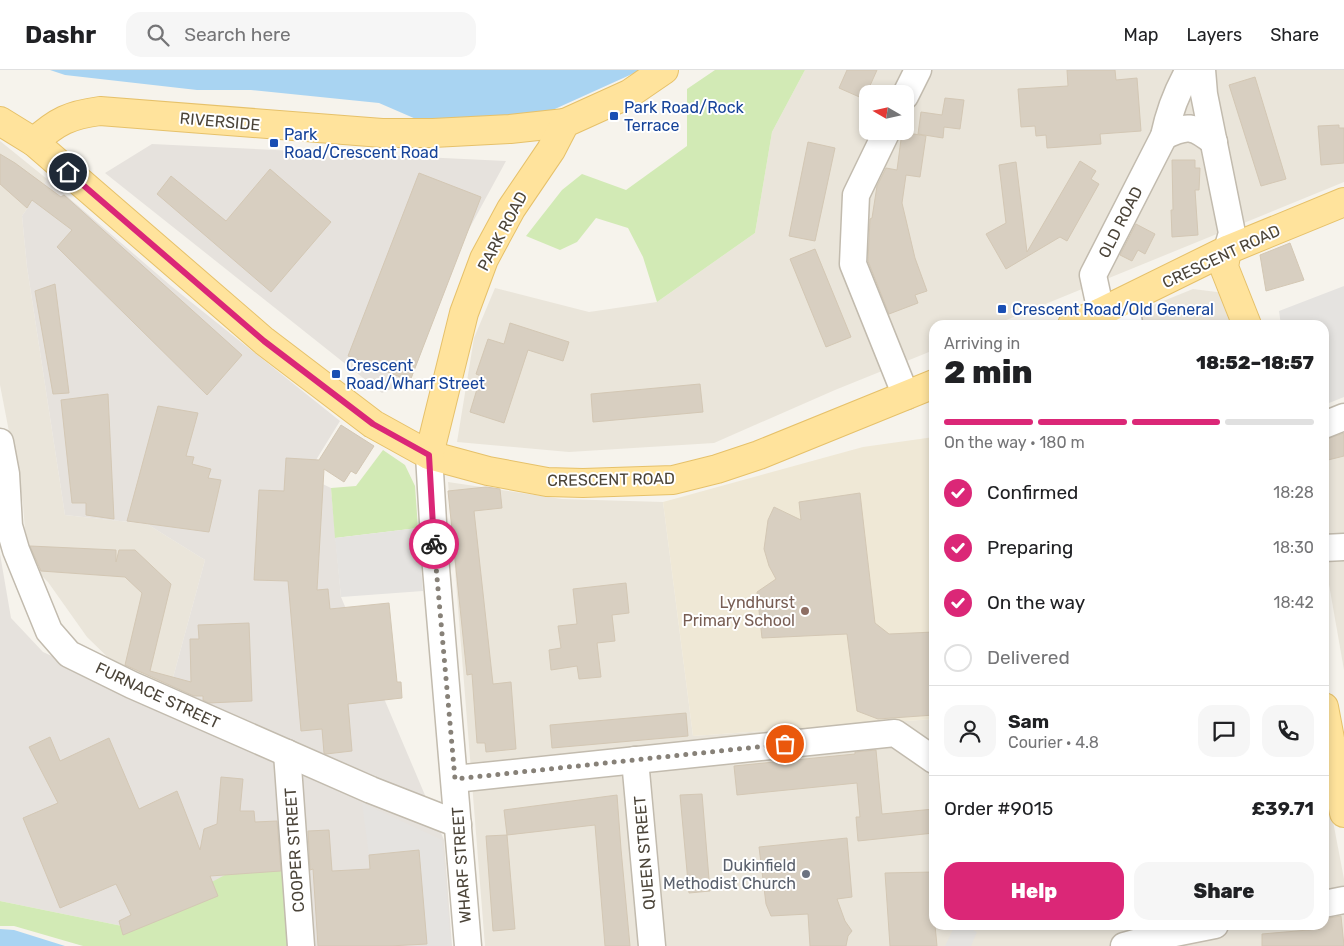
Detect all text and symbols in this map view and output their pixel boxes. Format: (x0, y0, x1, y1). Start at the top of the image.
search box (126, 12, 476, 57)
text: Dashr (25, 21, 96, 49)
icon: search (144, 21, 172, 49)
text: Search here (184, 23, 291, 46)
text: Map (1124, 24, 1159, 46)
text: Layers (1187, 24, 1242, 46)
text: Share (1270, 24, 1319, 46)
north arrow (859, 85, 914, 140)
map controls (859, 85, 914, 140)
place label: Park Road/Rock Terrace (624, 98, 745, 135)
street label: RIVERSIDE (179, 109, 261, 134)
marker: Park Road/Rock Terrace (608, 110, 620, 122)
place label: Park Road/Crescent Road (284, 125, 438, 162)
marker: Park Road/Crescent Road (268, 137, 280, 149)
pin (47, 151, 89, 193)
icon: home (54, 158, 82, 186)
street label: OLD ROAD (1094, 183, 1147, 261)
street label: PARK ROAD (474, 188, 531, 274)
street label: CRESCENT ROAD (1159, 221, 1283, 292)
place label: Crescent Road/Old General (1012, 300, 1214, 319)
marker: Crescent Road/Old General (996, 303, 1008, 315)
text: Arriving in (944, 334, 1020, 353)
text: 18:52–18:57 (1196, 351, 1314, 374)
text: 2 min (944, 353, 1033, 391)
place label: Crescent Road/Wharf Street (346, 356, 485, 393)
marker: Crescent Road/Wharf Street (330, 368, 342, 380)
text: On the way · 180 m (944, 433, 1085, 452)
street label: CRESCENT ROAD (547, 469, 675, 490)
icon: check (944, 479, 972, 507)
text: Confirmed (987, 481, 1078, 504)
text: 18:28 (1273, 483, 1314, 502)
courier (409, 519, 459, 569)
icon: bike (420, 530, 448, 558)
icon: check (944, 534, 972, 562)
text: Preparing (987, 536, 1073, 559)
text: 18:30 (1273, 538, 1314, 557)
icon: check (944, 589, 972, 617)
text: On the way (987, 591, 1085, 614)
place label: Lyndhurst Primary School (683, 593, 795, 630)
text: 18:42 (1274, 593, 1314, 612)
marker: Lyndhurst Primary School (799, 605, 811, 617)
text: Delivered (987, 646, 1070, 669)
street label: FURNACE STREET (93, 658, 223, 733)
button: person (944, 705, 996, 757)
button: chat (1198, 705, 1250, 757)
button: phone (1262, 705, 1314, 757)
text: Sam (1008, 710, 1049, 733)
pin (764, 723, 806, 765)
icon: bag (771, 730, 799, 758)
text: Courier · 4.8 (1008, 733, 1099, 752)
street label: COOPER STREET (281, 787, 308, 913)
street label: QUEEN STREET (630, 795, 659, 911)
text: Order #9015 (944, 797, 1053, 820)
text: £39.71 (1251, 797, 1314, 820)
street label: WHARF STREET (448, 806, 475, 924)
place label: Dukinfield Methodist Church (663, 856, 796, 893)
button: Help (944, 862, 1124, 920)
button: Share (1134, 862, 1314, 920)
marker: Dukinfield Methodist Church (800, 868, 812, 880)

